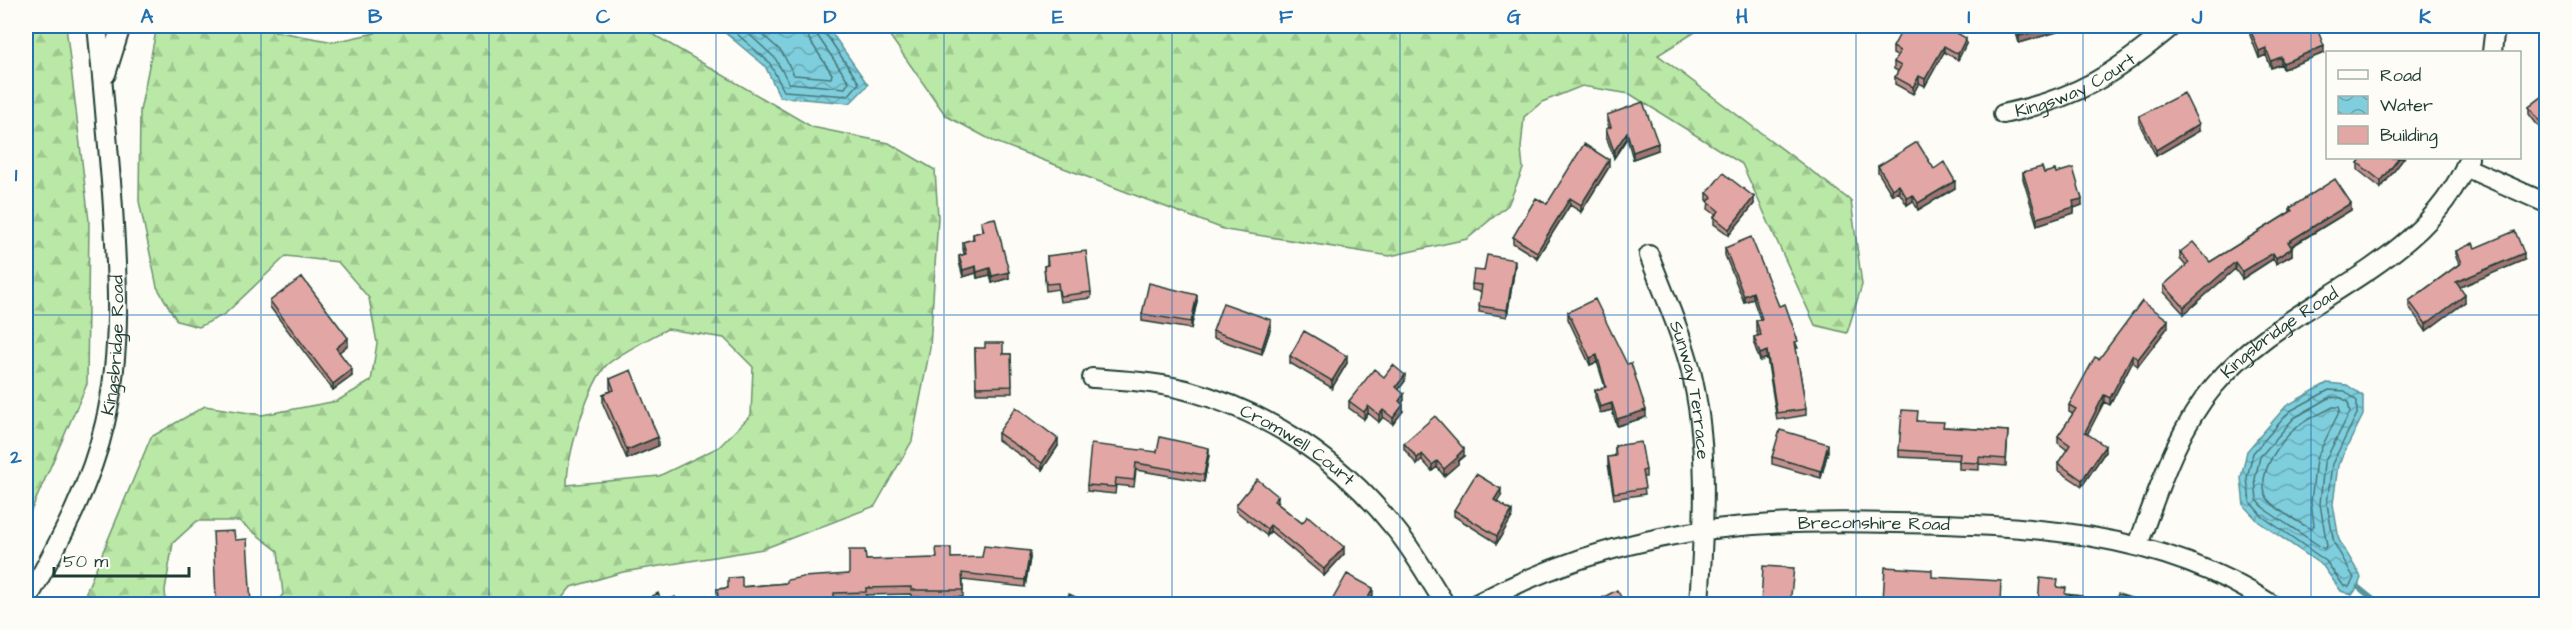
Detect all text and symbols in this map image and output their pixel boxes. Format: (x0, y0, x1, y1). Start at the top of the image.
text: A (141, 3, 154, 31)
text: B (368, 3, 383, 31)
text: C (596, 3, 611, 31)
text: D (824, 3, 837, 31)
text: E (1052, 3, 1064, 31)
text: F (1279, 3, 1294, 31)
text: G (1507, 3, 1521, 31)
text: H (1736, 3, 1748, 31)
text: I (1967, 3, 1971, 31)
text: J (2191, 3, 2203, 31)
text: K (2419, 3, 2432, 31)
street label: Kingsway Court (2012, 46, 2141, 123)
legend (2326, 51, 2521, 159)
text: Road (2380, 63, 2421, 88)
text: Water (2380, 93, 2433, 118)
text: Building (2380, 123, 2438, 149)
text: 1 (15, 161, 18, 189)
street label: Kingsbridge Road (95, 275, 130, 417)
street label: Kingsbridge Road (2215, 281, 2343, 384)
street label: Sunway Terrace (1663, 317, 1716, 460)
street label: Cromwell Court (1236, 398, 1361, 492)
text: 2 (9, 443, 22, 471)
street label: Breconshire Road (1798, 510, 1950, 537)
scale bar (54, 540, 189, 578)
text: 50 m (63, 549, 108, 574)

